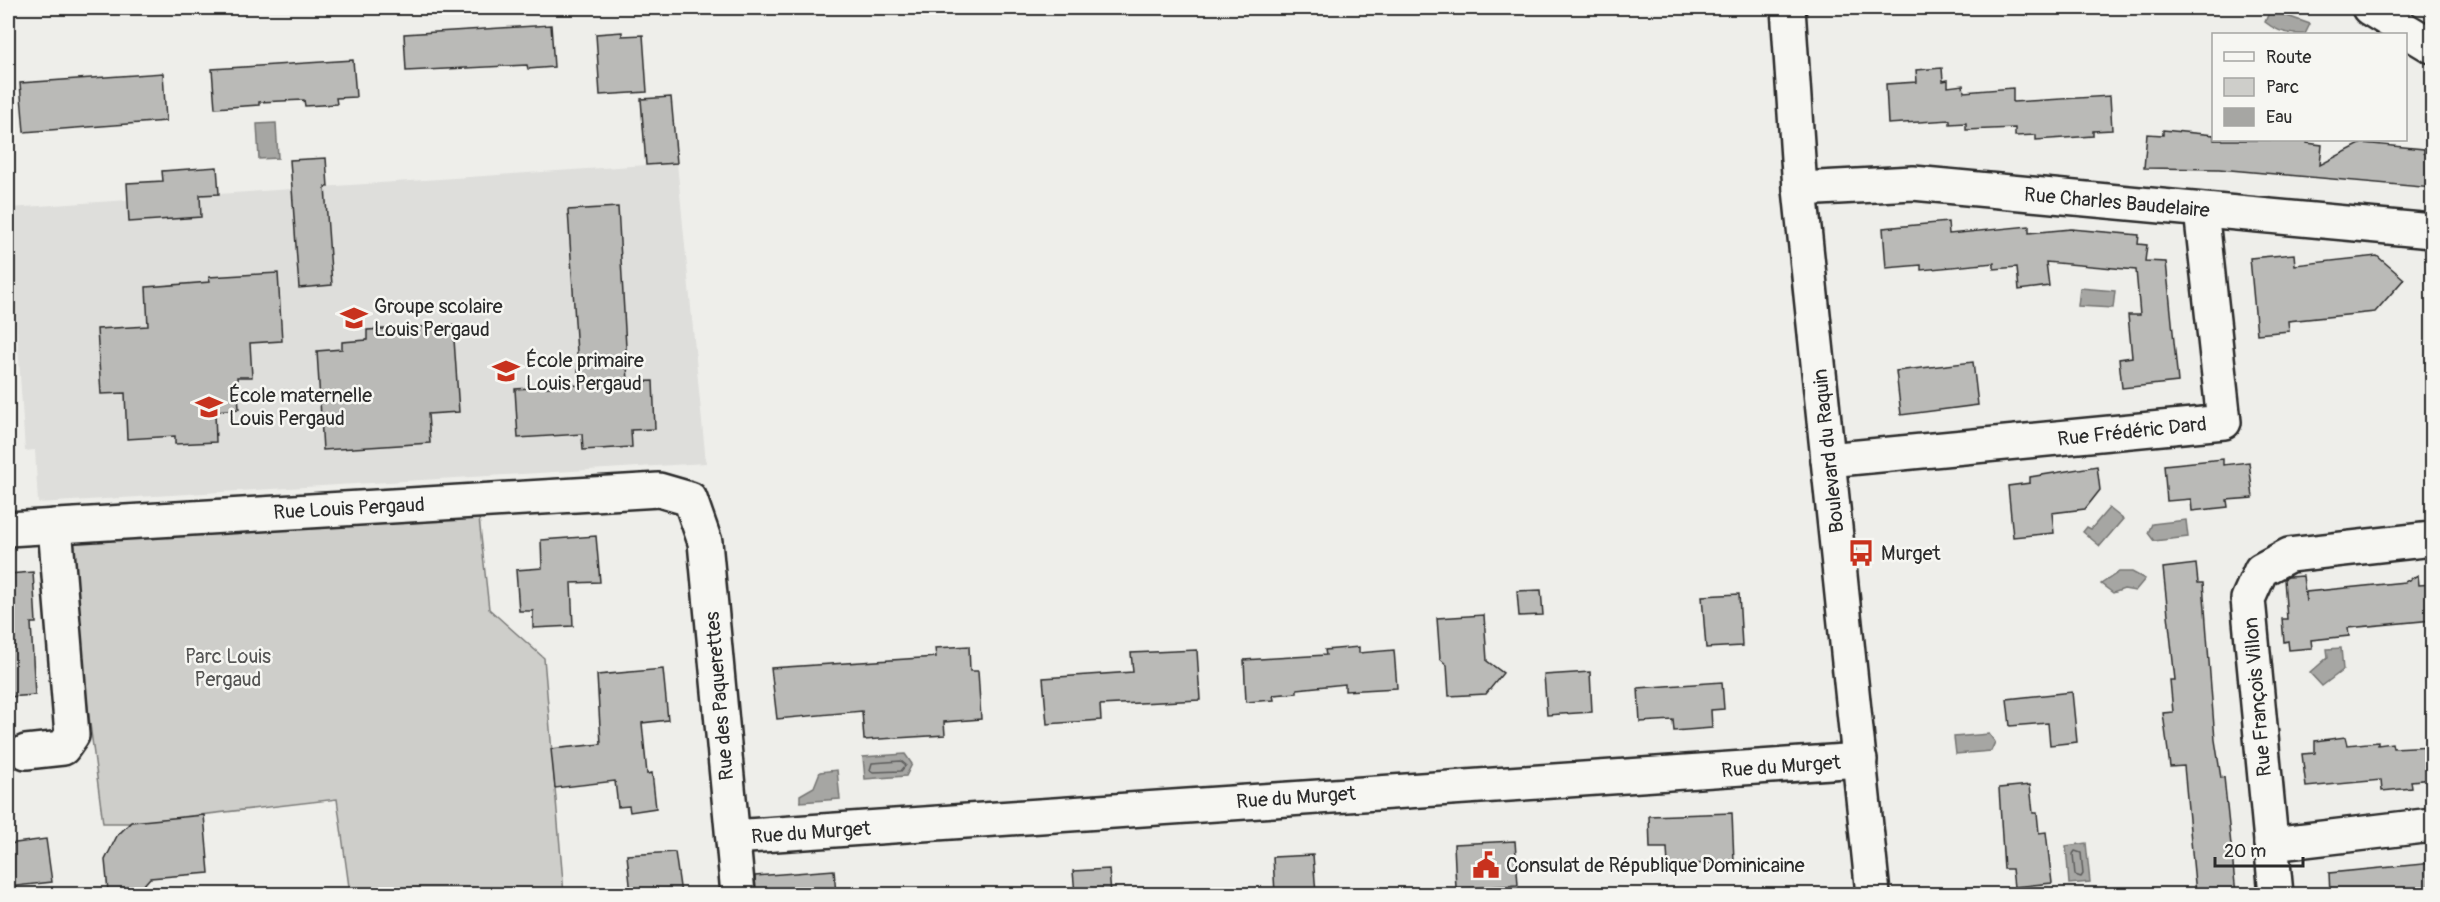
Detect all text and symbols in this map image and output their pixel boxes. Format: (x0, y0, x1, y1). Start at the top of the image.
legend (2212, 33, 2407, 141)
text: Route (2266, 46, 2311, 69)
text: Parc (2266, 76, 2299, 99)
text: Eau (2266, 106, 2292, 129)
street label: Rue Charles Baudelaire (2023, 182, 2211, 223)
place label: Groupe scolaire Louis Pergaud (374, 294, 503, 342)
school or university icon: Groupe scolaire Louis Pergaud (339, 303, 369, 333)
place label: École primaire Louis Pergaud (526, 348, 644, 396)
school or university icon: École primaire Louis Pergaud (491, 356, 521, 386)
street label: Boulevard du Raquin (1807, 368, 1850, 534)
place label: École maternelle Louis Pergaud (229, 383, 372, 431)
school or university icon: École maternelle Louis Pergaud (194, 392, 224, 422)
street label: Rue Frédéric Dard (2056, 411, 2208, 452)
street label: Rue Louis Pergaud (273, 492, 425, 525)
bus stop icon: Murget (1846, 538, 1876, 568)
place label: Murget (1881, 541, 1942, 566)
street label: Rue des Paquerettes (700, 610, 739, 781)
street label: Rue François Villon (2238, 616, 2277, 778)
park label: Parc Louis Pergaud (185, 644, 271, 692)
street label: Rue du Murget (1720, 750, 1843, 783)
street label: Rue du Murget (1235, 781, 1358, 814)
street label: Rue du Murget (750, 816, 873, 849)
scale bar (2215, 830, 2304, 868)
text: 20 m (2224, 840, 2266, 863)
public building icon: Consulat de République Dominicaine (1471, 850, 1501, 880)
place label: Consulat de République Dominicaine (1506, 853, 1805, 878)

